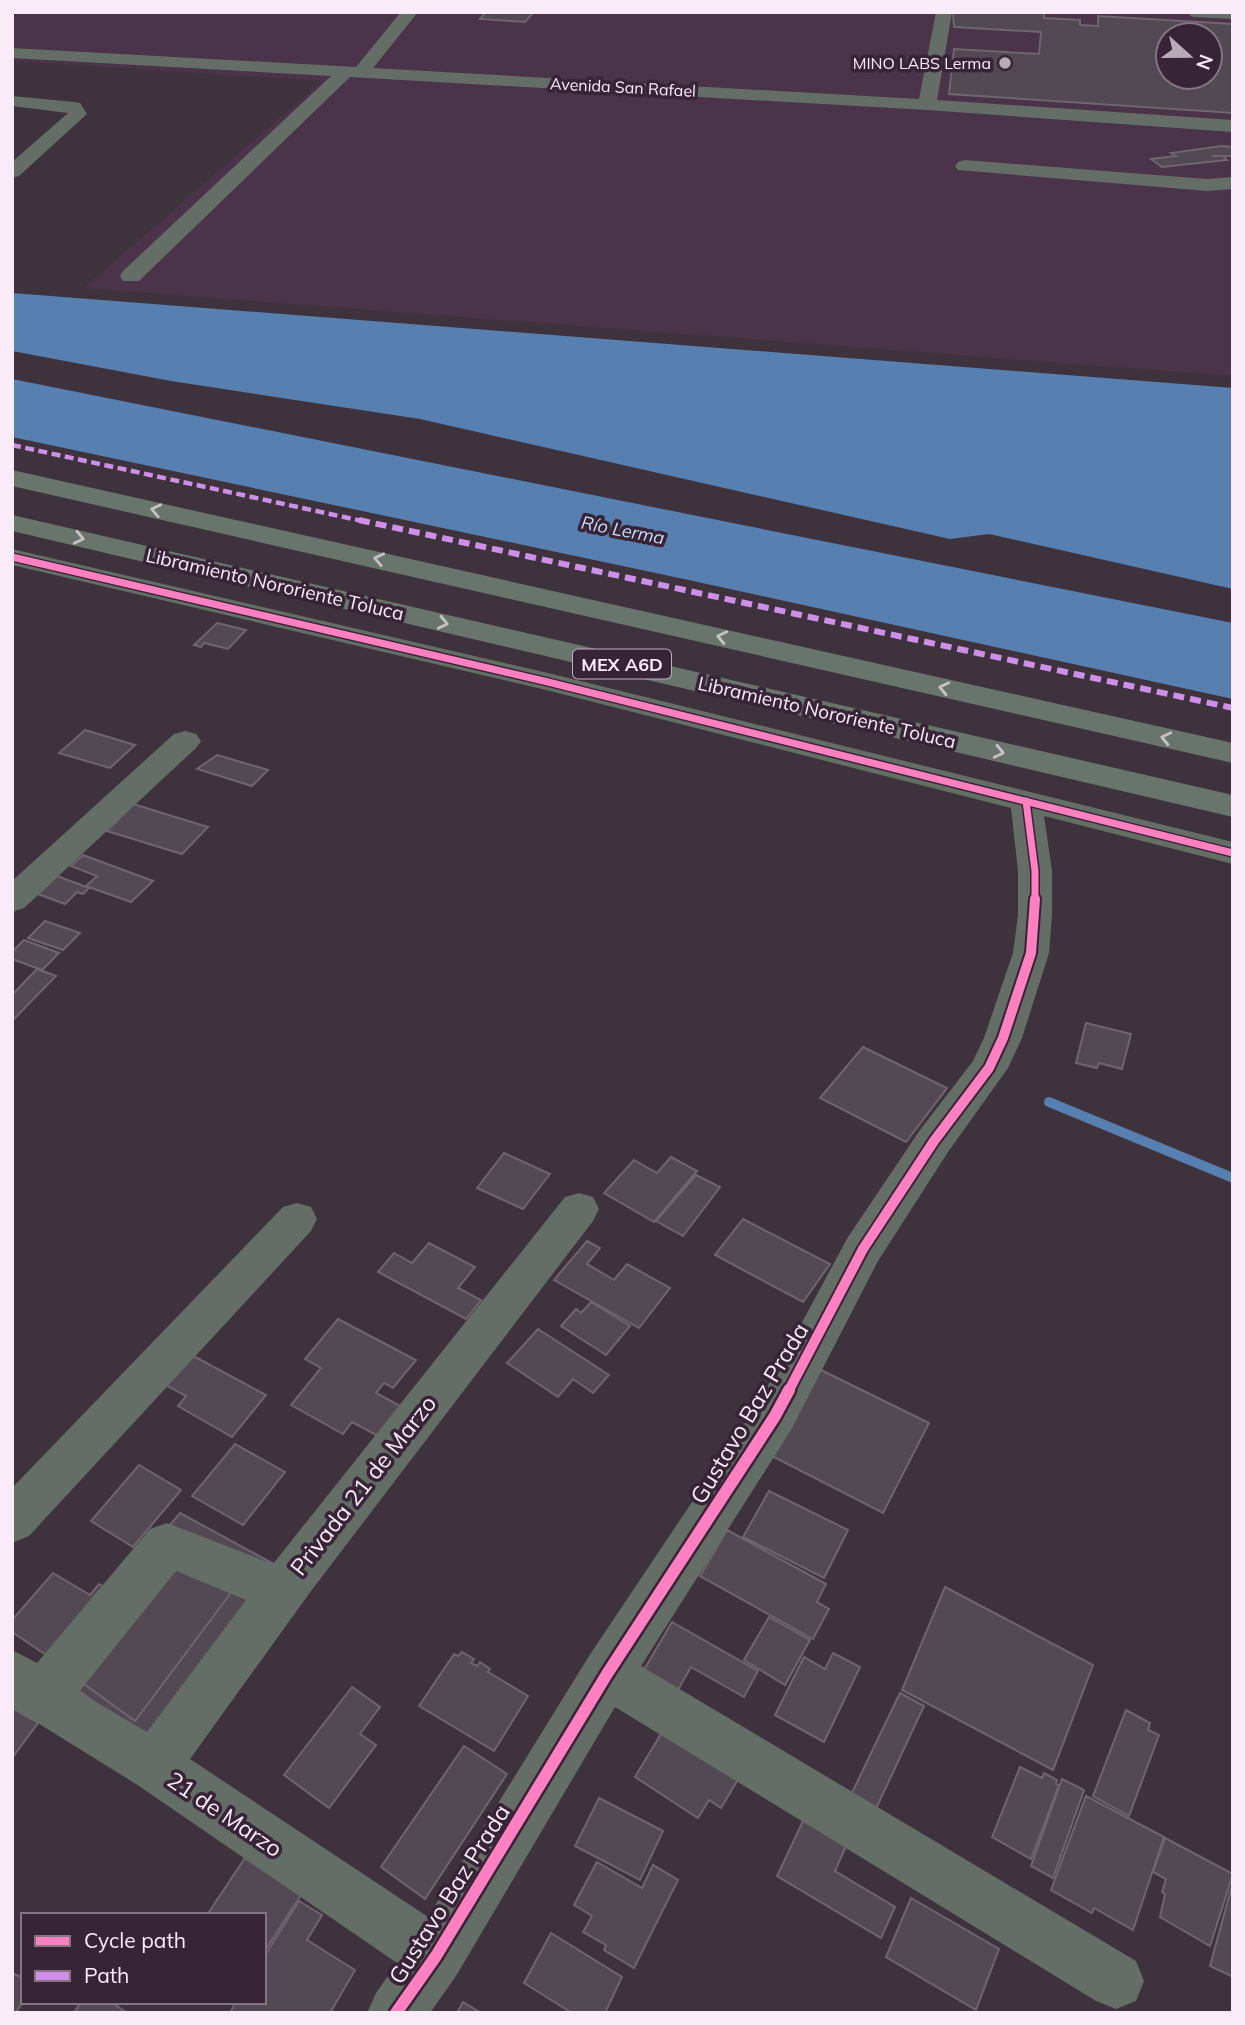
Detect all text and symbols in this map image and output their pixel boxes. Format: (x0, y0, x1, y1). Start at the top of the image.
north arrow (1154, 21, 1224, 91)
text: N (1191, 51, 1219, 73)
place label: MINO LABS Lerma (853, 53, 991, 73)
marker: MINO LABS Lerma (997, 55, 1013, 71)
street label: Avenida San Rafael (549, 73, 697, 101)
one-way arrow (150, 504, 162, 518)
water label: Río Lerma (579, 511, 667, 549)
one-way arrow (73, 530, 85, 544)
street label: Libramiento Nororiente Toluca (144, 543, 406, 625)
one-way arrow (373, 552, 385, 567)
one-way arrow (437, 615, 449, 629)
one-way arrow (716, 631, 728, 646)
road number: MEX A6D (573, 650, 671, 678)
street label: Libramiento Nororiente Toluca (696, 671, 958, 753)
one-way arrow (938, 681, 950, 696)
one-way arrow (1160, 731, 1172, 746)
one-way arrow (993, 744, 1005, 758)
street label: Gustavo Baz Prada (684, 1317, 814, 1509)
street label: Privada 21 de Marzo (284, 1389, 442, 1581)
street label: 21 de Marzo (162, 1765, 288, 1863)
street label: Gustavo Baz Prada (382, 1799, 516, 1989)
legend (21, 1913, 266, 2004)
text: Cycle path (84, 1927, 186, 1953)
text: Path (84, 1962, 129, 1988)

